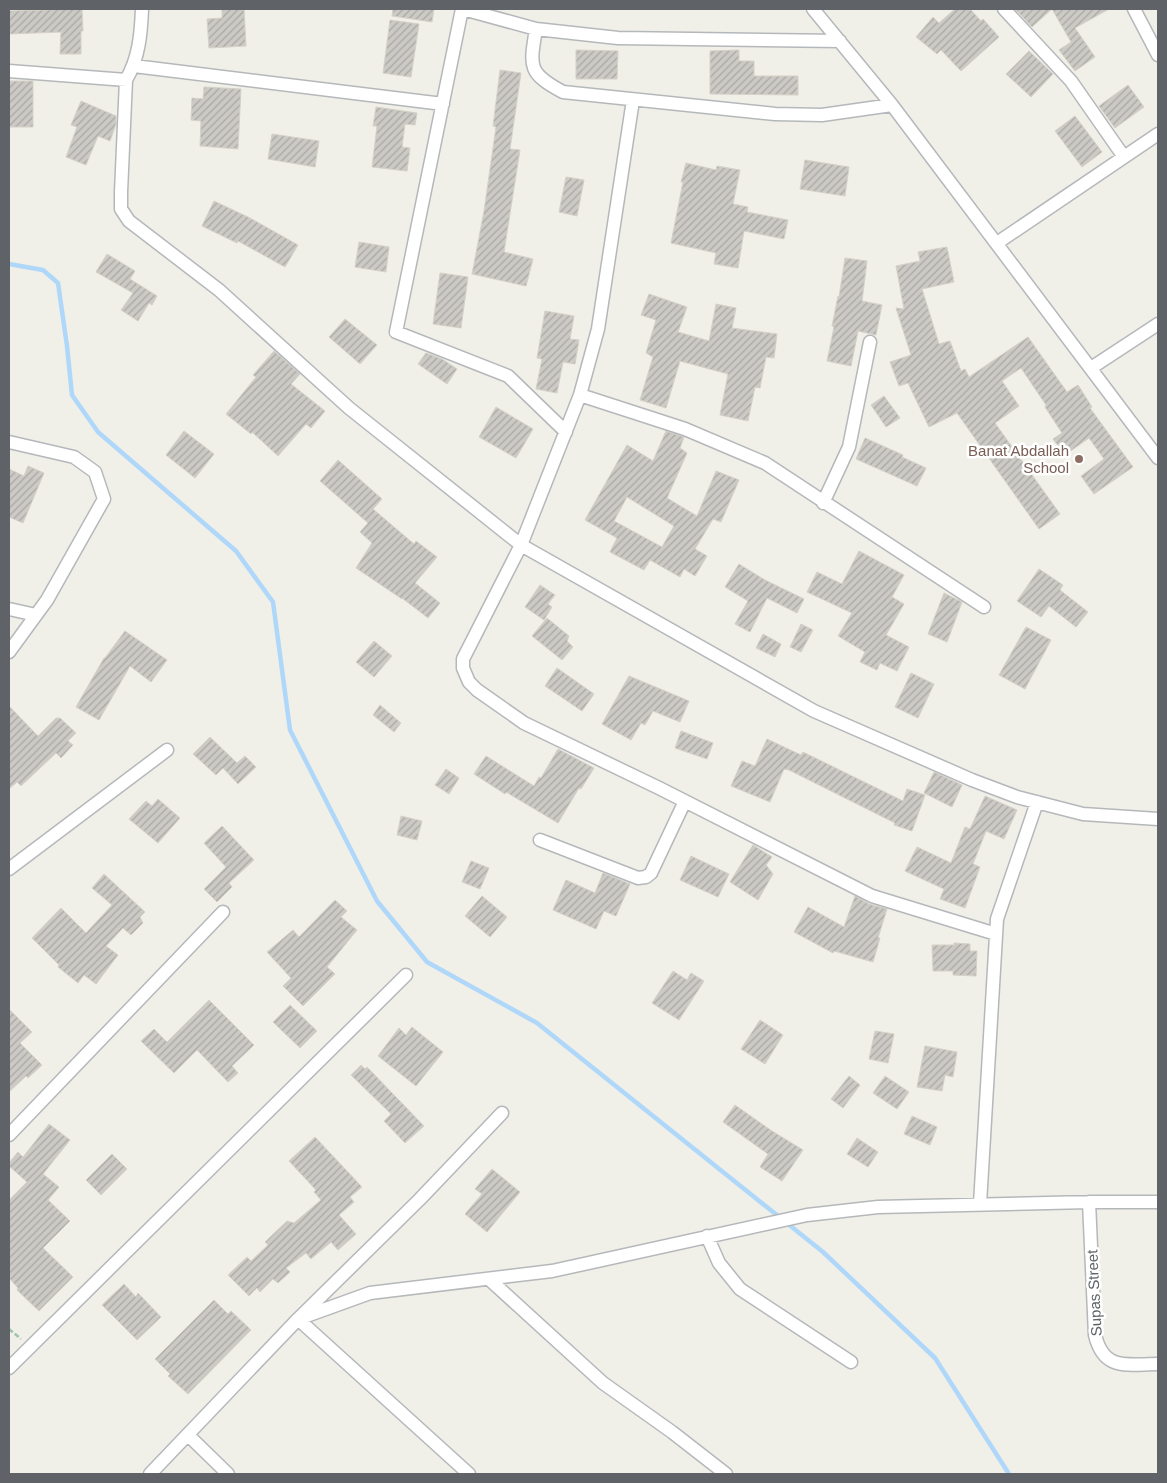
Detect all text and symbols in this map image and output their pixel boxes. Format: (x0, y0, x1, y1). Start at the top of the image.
place label: Banat Abdallah School (968, 442, 1069, 476)
marker: Banat Abdallah School (1073, 453, 1085, 465)
street label: Supas Street (1083, 1248, 1105, 1337)

